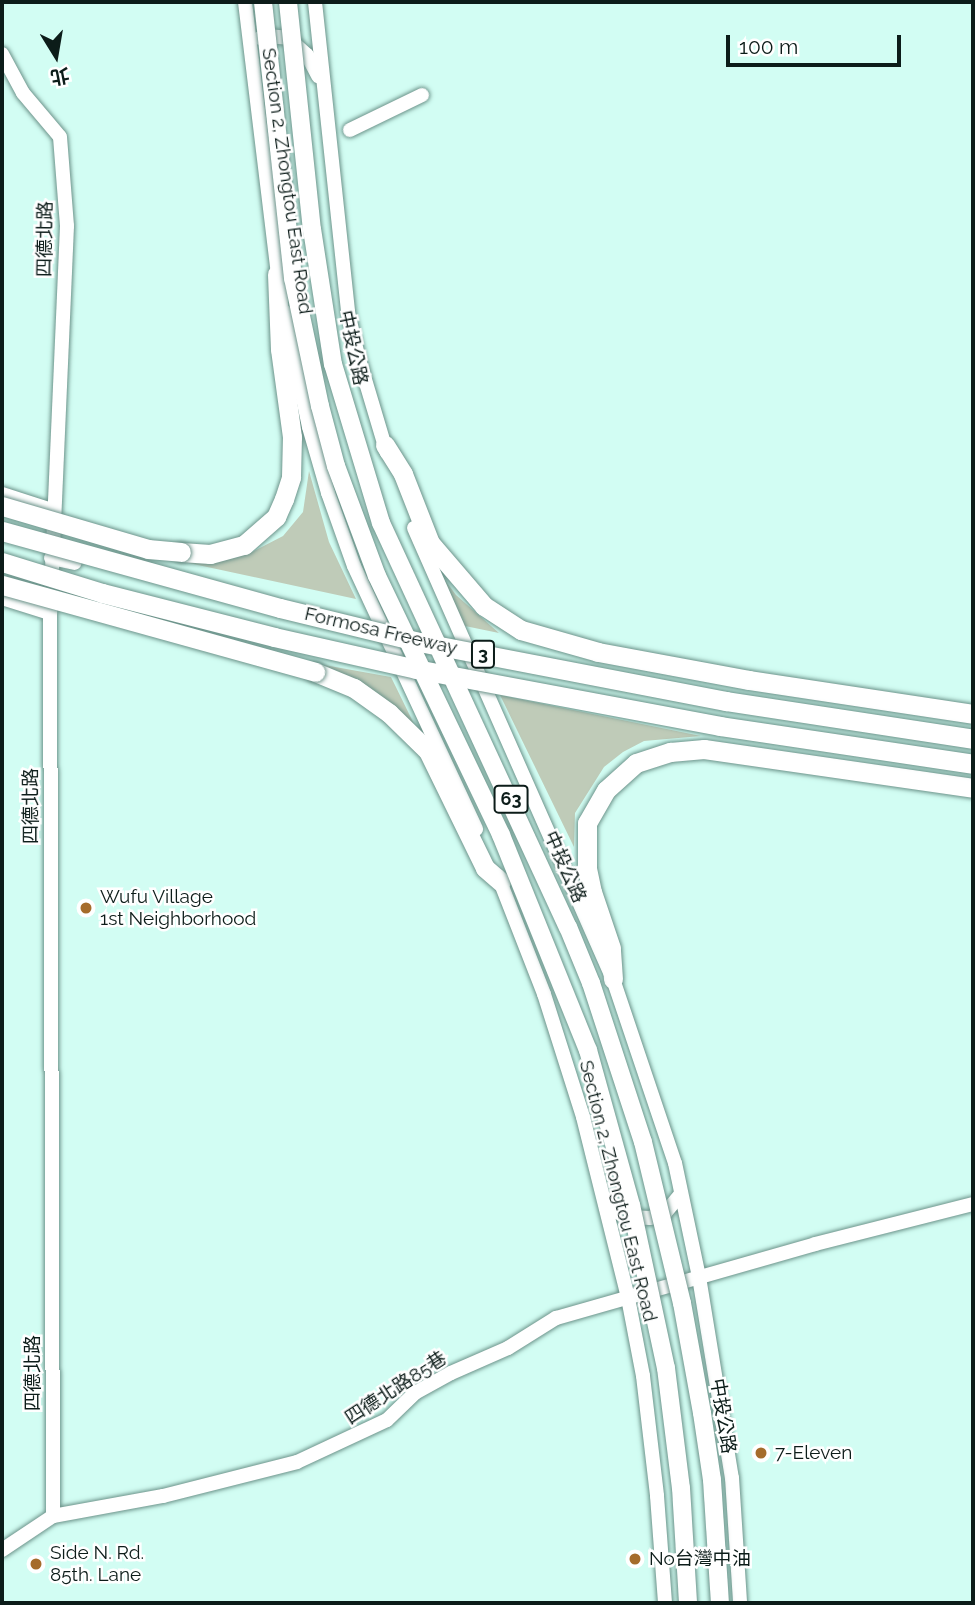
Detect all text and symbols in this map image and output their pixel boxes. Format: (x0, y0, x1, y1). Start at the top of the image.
north arrow (21, 21, 91, 91)
scale bar (730, 21, 905, 65)
text: 100 m (739, 34, 798, 59)
street label: Section 2, Zhongtou East Road (257, 46, 317, 316)
text: 北 (49, 64, 71, 89)
street label: 四德北路 (33, 201, 57, 277)
street label: 中投公路 (334, 308, 372, 388)
street label: Formosa Freeway (302, 602, 460, 660)
road number: 3 (471, 640, 495, 668)
street label: 四德北路 (20, 768, 42, 844)
road number: 63 (494, 784, 528, 814)
street label: 中投公路 (539, 828, 591, 906)
place label: Wufu Village 1st Neighborhood (100, 886, 256, 930)
marker: Wufu Village 1st Neighborhood (78, 900, 94, 916)
street label: Section 2, Zhongtou East Road (574, 1058, 662, 1324)
street label: 四德北路 (22, 1335, 44, 1411)
street label: 四德北路85巷 (341, 1347, 451, 1429)
street label: 中投公路 (706, 1377, 740, 1455)
place label: 7-Eleven (775, 1442, 852, 1464)
marker: 7-Eleven (753, 1445, 769, 1461)
place label: Side N. Rd. 85th. Lane (50, 1542, 144, 1586)
place label: No台灣中油 (649, 1548, 751, 1570)
marker: No台灣中油 (627, 1551, 643, 1567)
marker: Side N. Rd. 85th. Lane (28, 1556, 44, 1572)

